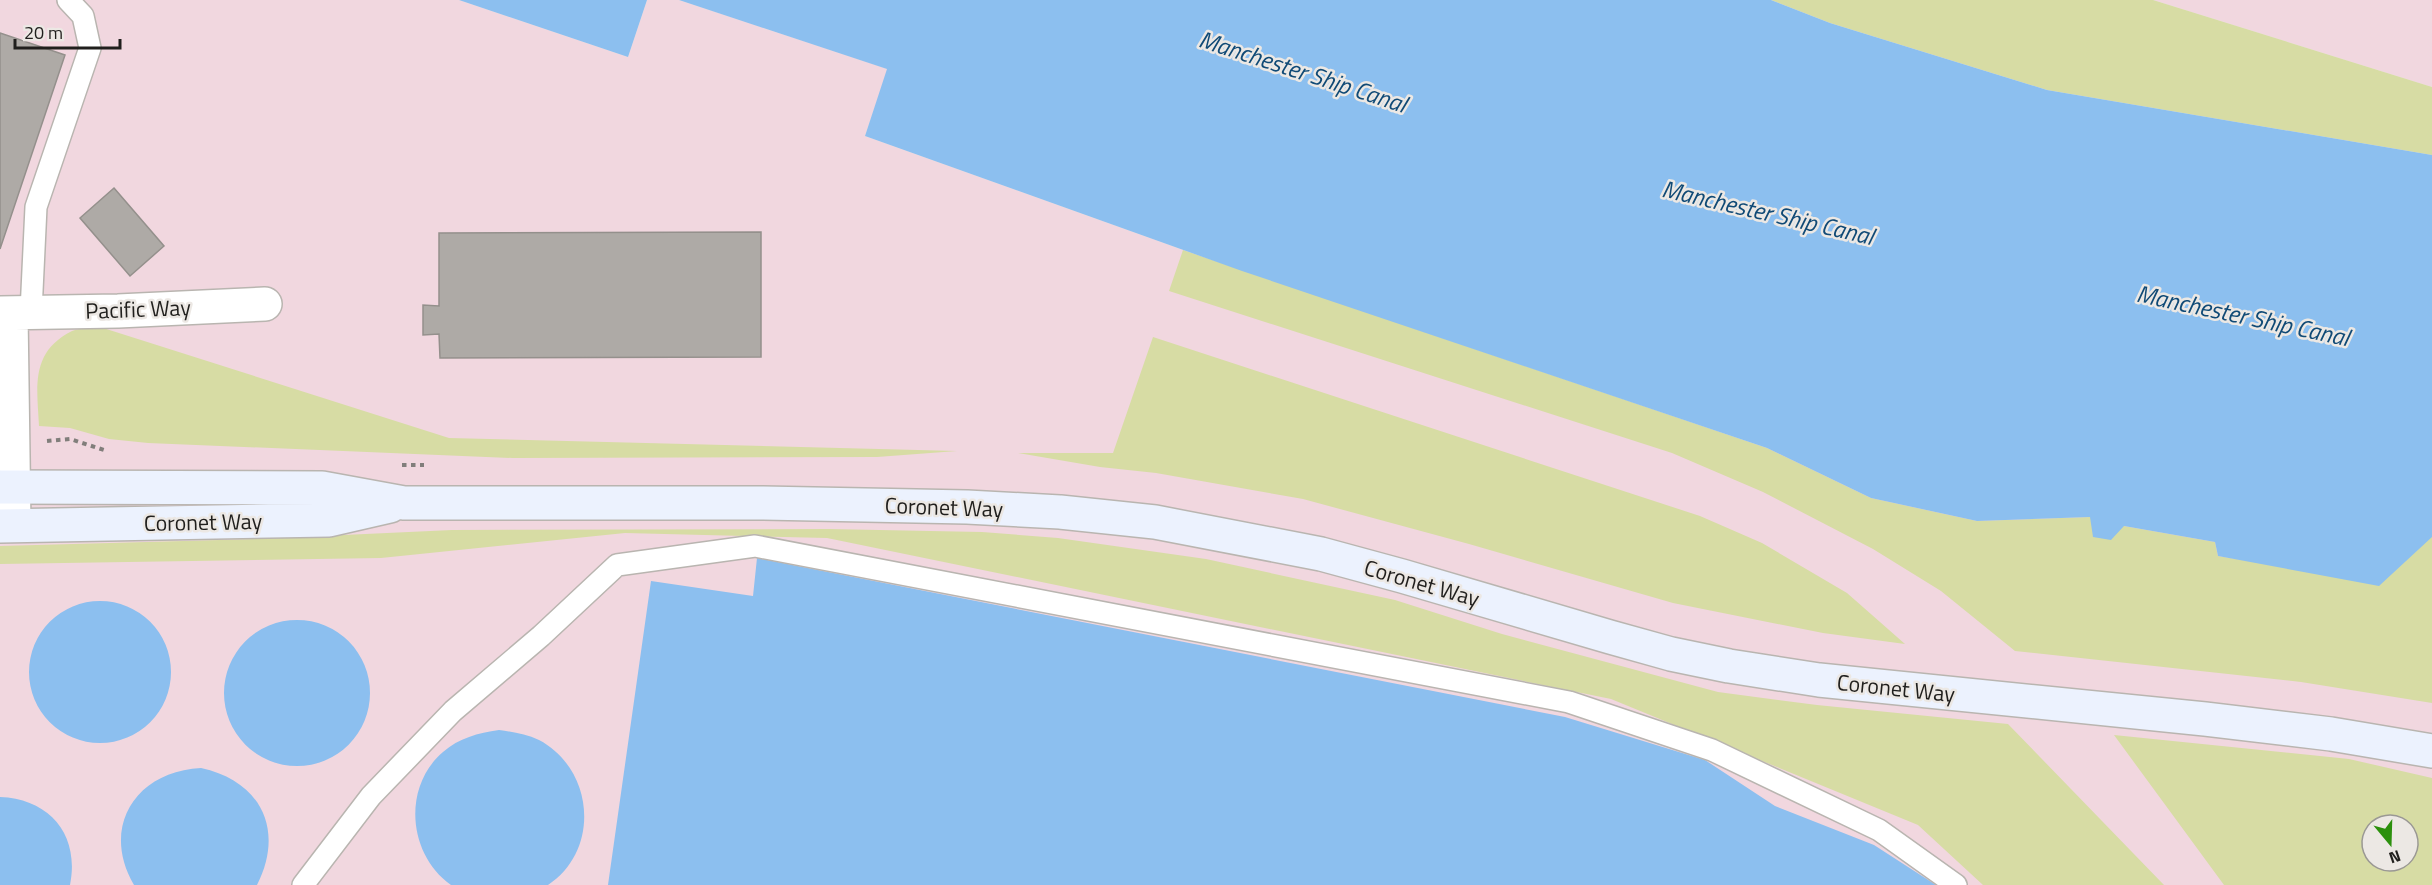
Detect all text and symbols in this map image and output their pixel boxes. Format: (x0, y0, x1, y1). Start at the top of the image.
scale bar (15, 12, 120, 50)
text: 20 m (24, 19, 63, 46)
water label: Manchester Ship Canal (1195, 20, 1414, 122)
water label: Manchester Ship Canal (1659, 170, 1880, 255)
water label: Manchester Ship Canal (2133, 275, 2355, 356)
street label: Pacific Way (85, 290, 192, 328)
street label: Coronet Way (884, 488, 1004, 526)
street label: Coronet Way (143, 504, 263, 540)
street label: Coronet Way (1360, 550, 1484, 616)
street label: Coronet Way (1835, 665, 1957, 711)
north arrow (2360, 813, 2420, 873)
text: N (2386, 844, 2404, 870)

